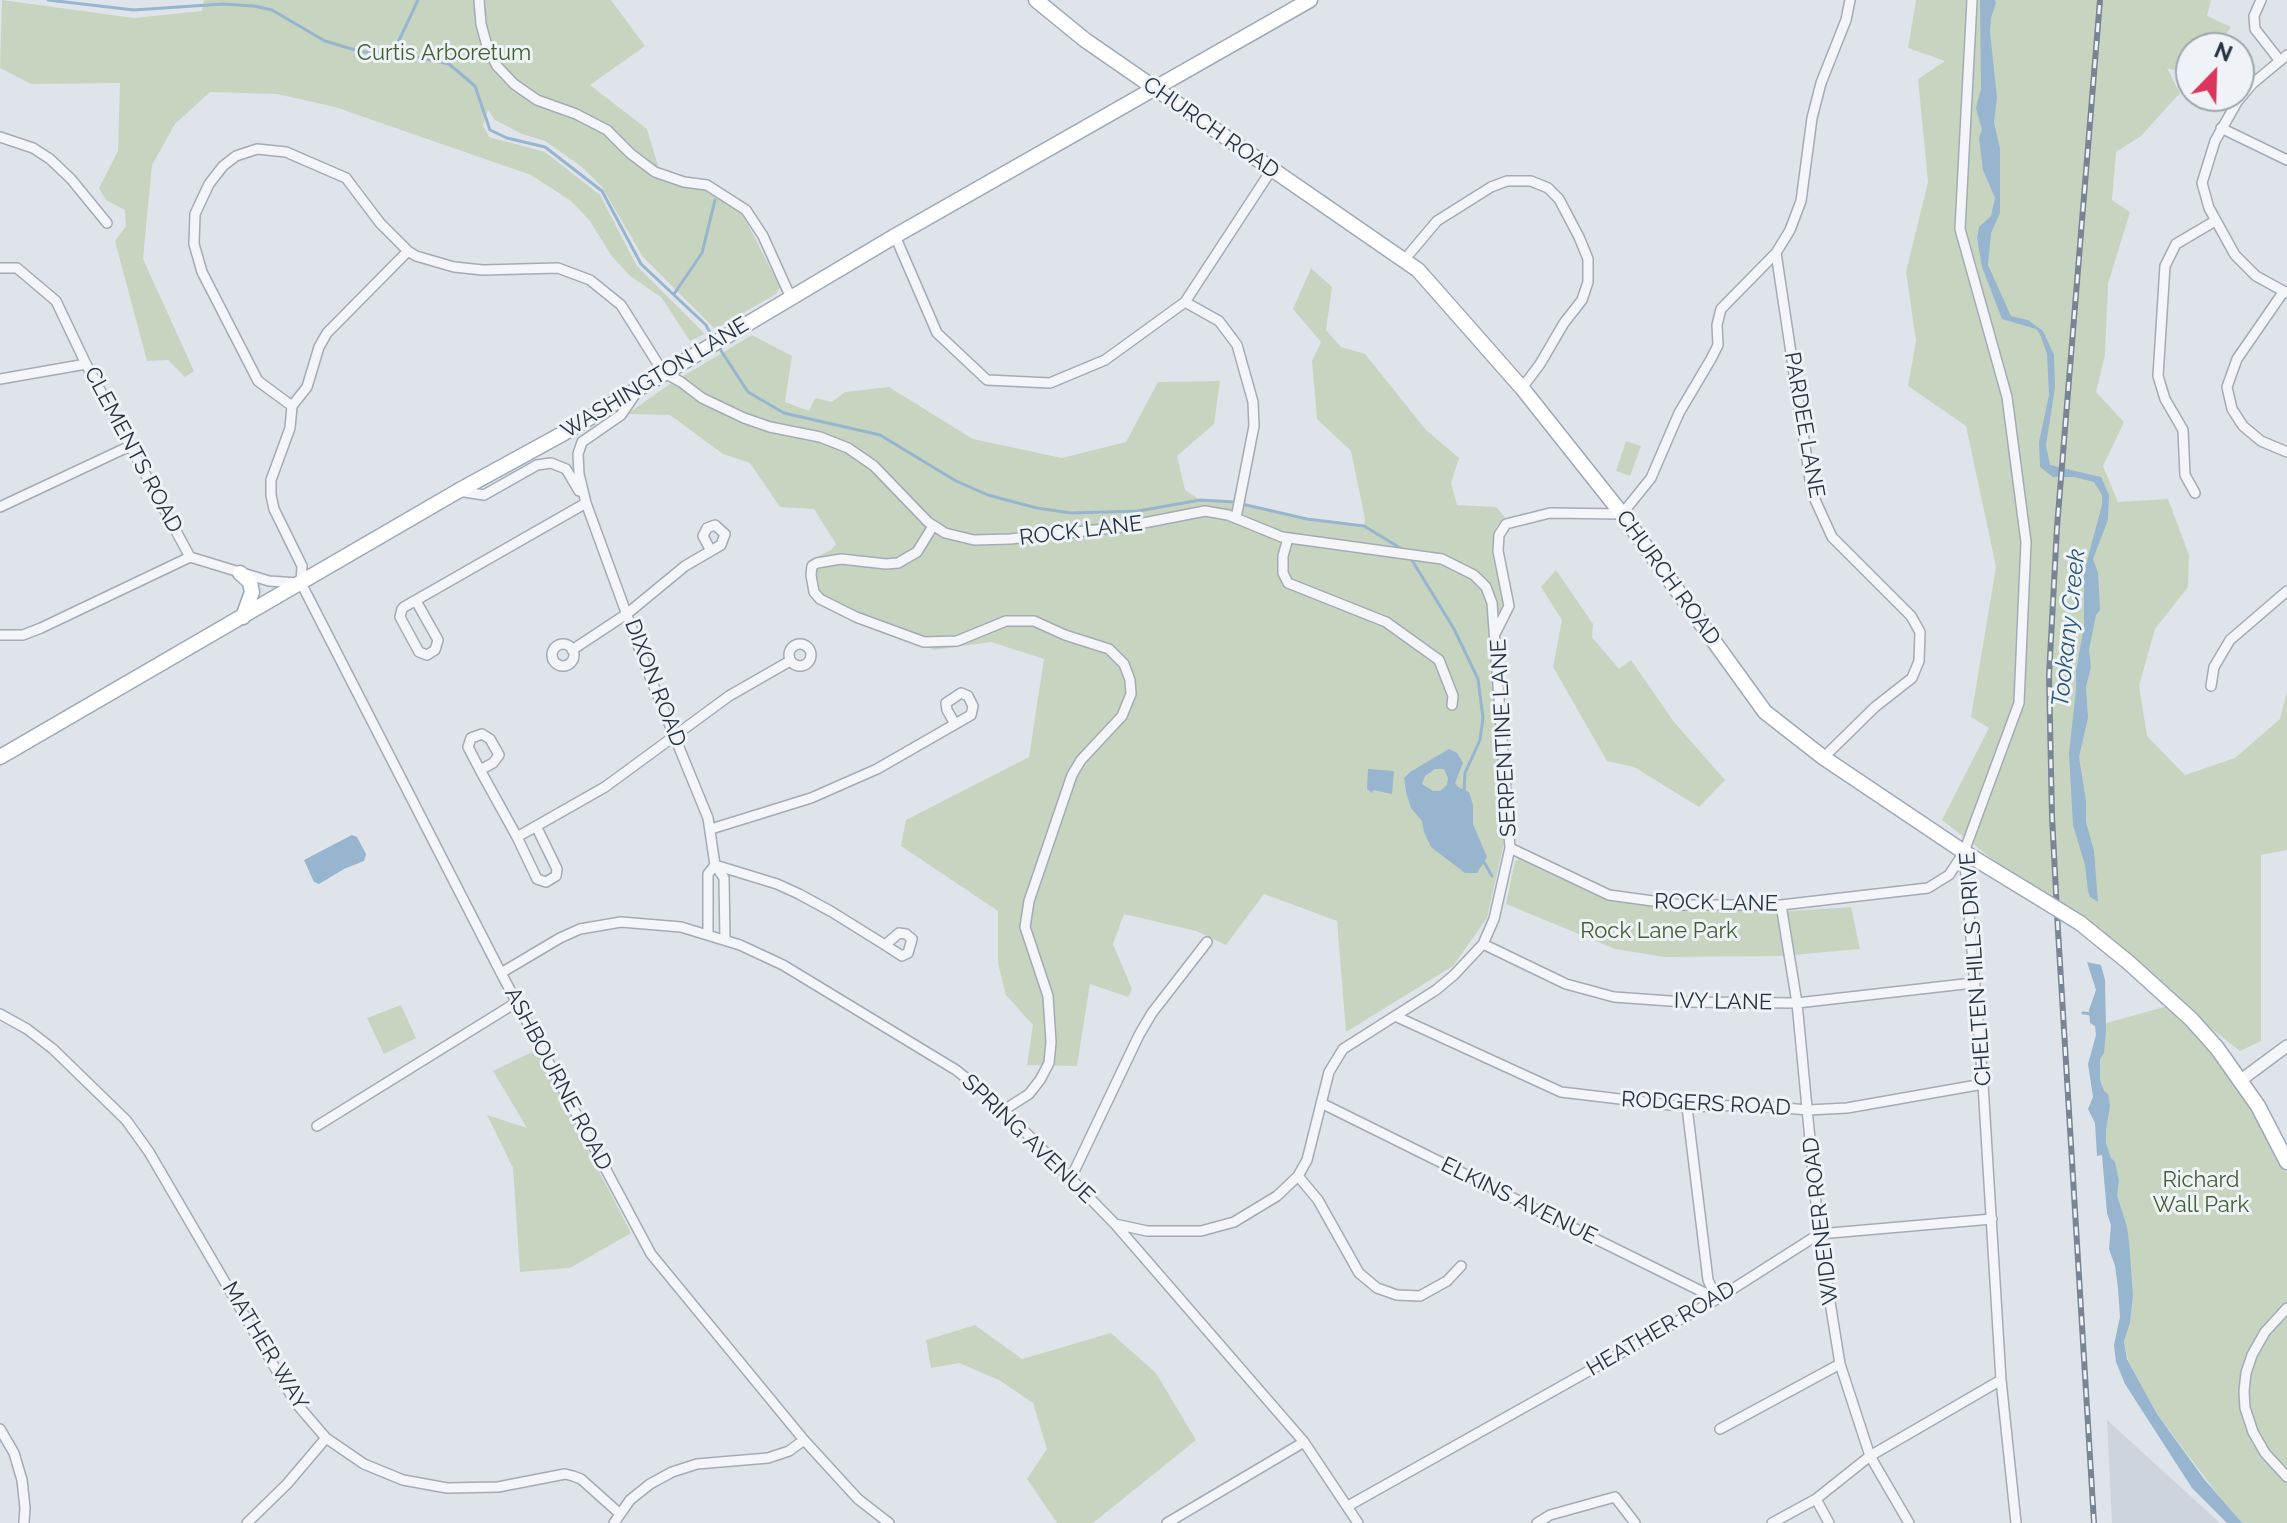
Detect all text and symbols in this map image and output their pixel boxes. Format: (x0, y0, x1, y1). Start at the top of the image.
north arrow (2175, 32, 2255, 112)
text: N (2211, 36, 2236, 67)
park label: Curtis Arboretum (357, 40, 531, 66)
street label: CHURCH ROAD (1138, 71, 1284, 185)
street label: WASHINGTON LANE (557, 312, 753, 444)
street label: PARDEE LANE (1778, 350, 1830, 500)
street label: CLEMENTS ROAD (78, 362, 188, 538)
street label: CHURCH ROAD (1610, 505, 1726, 651)
street label: ROCK LANE (1018, 510, 1144, 552)
water label: Tookany Creek (2046, 547, 2092, 709)
street label: DIXON ROAD (619, 616, 691, 750)
street label: SERPENTINE LANE (1486, 638, 1522, 838)
street label: CHELTEN HILLS DRIVE (1955, 851, 1997, 1087)
street label: ROCK LANE (1654, 889, 1778, 917)
park label: Rock Lane Park (1580, 918, 1738, 944)
street label: ASHBOURNE ROAD (499, 983, 617, 1175)
street label: IVY LANE (1674, 988, 1772, 1016)
street label: SPRING AVENUE (956, 1069, 1100, 1209)
street label: RODGERS ROAD (1620, 1086, 1792, 1122)
street label: WIDENER ROAD (1798, 1136, 1844, 1306)
street label: ELKINS AVENUE (1437, 1152, 1601, 1250)
park label: Richard Wall Park (2153, 1167, 2249, 1218)
street label: HEATHER ROAD (1582, 1276, 1740, 1382)
street label: MATHER WAY (216, 1277, 314, 1415)

